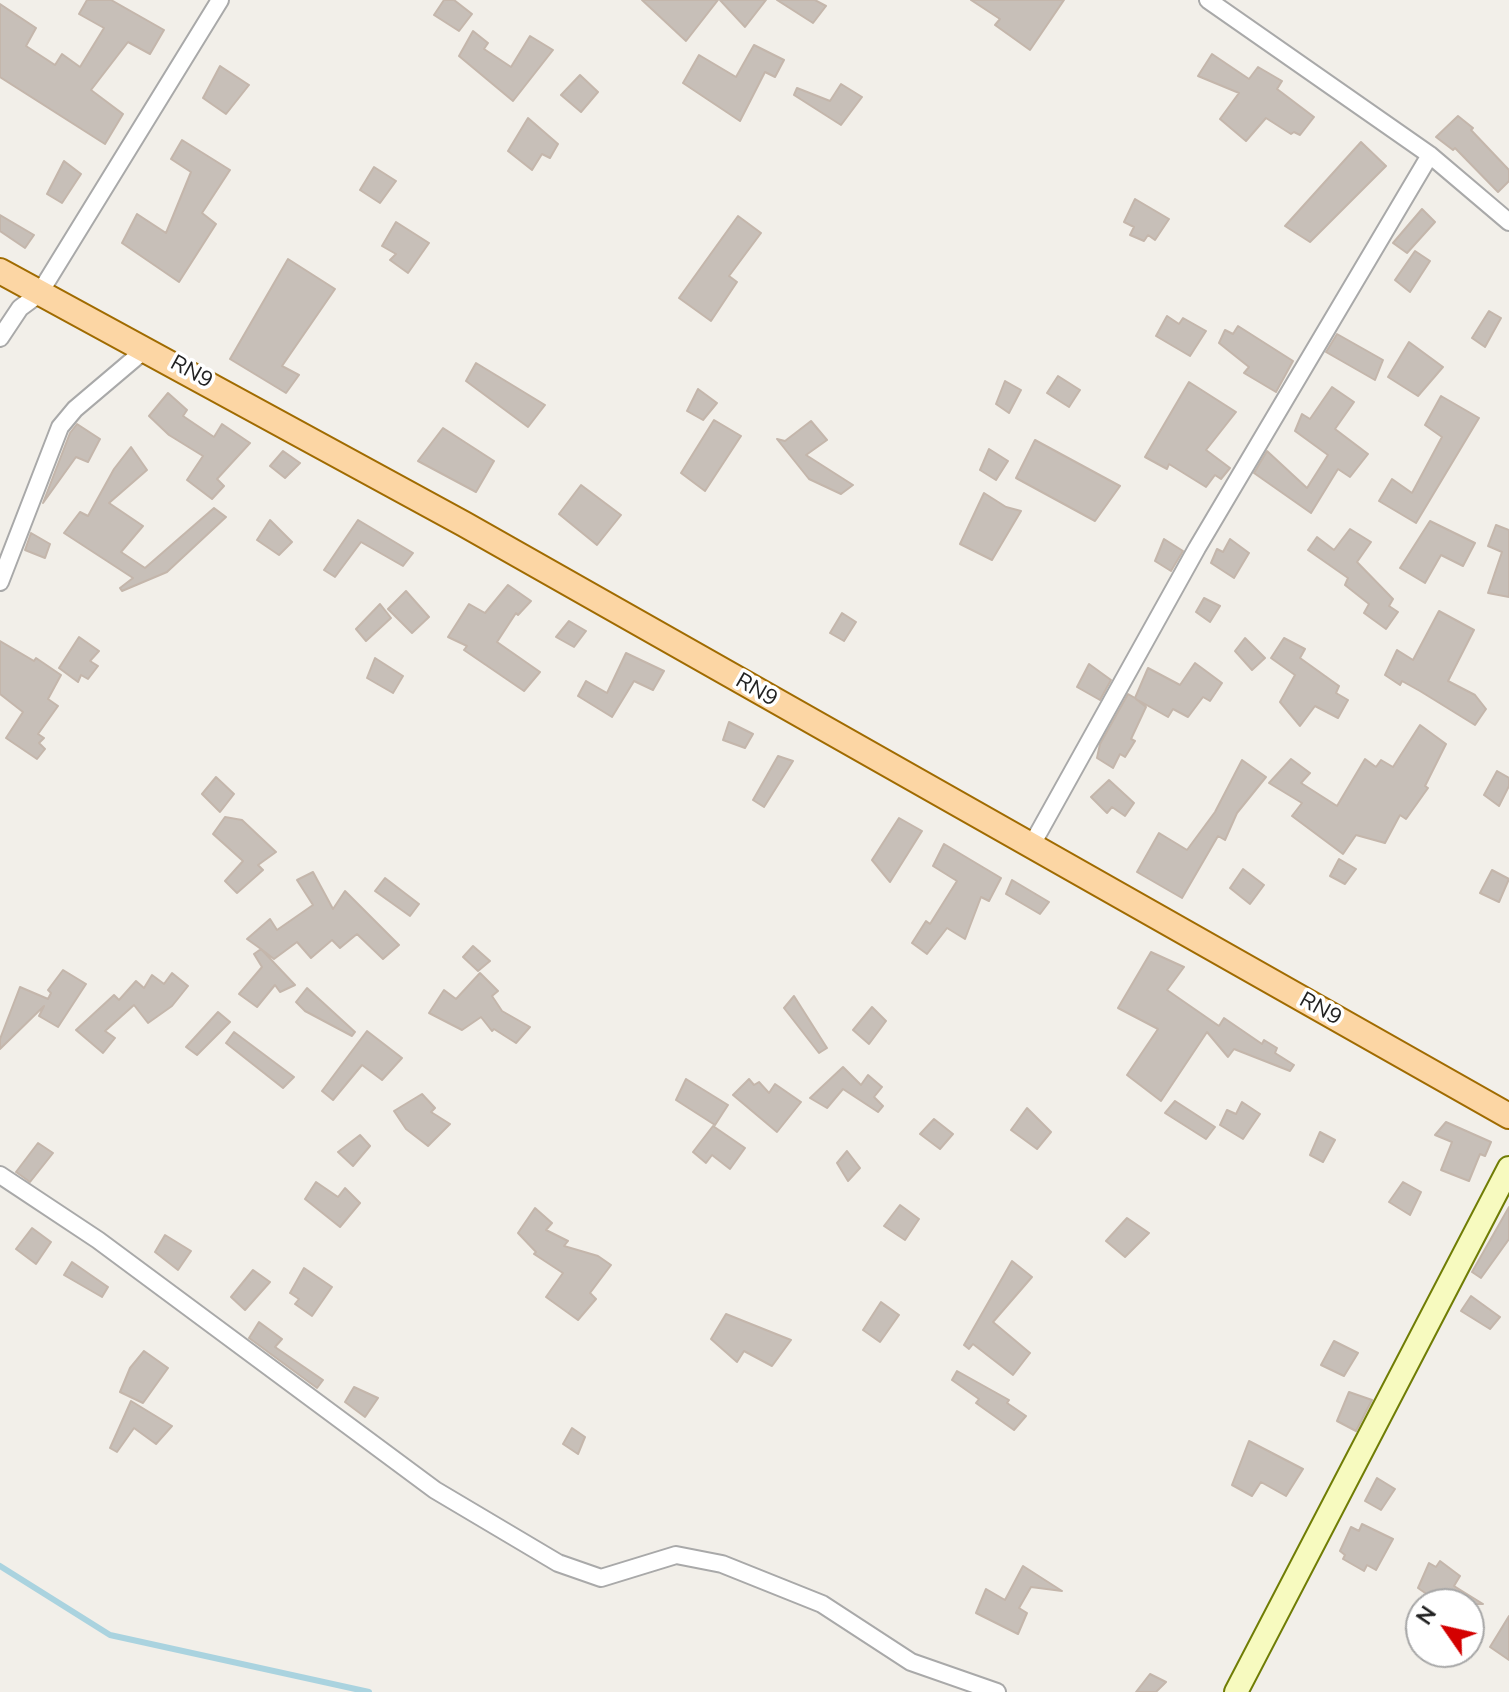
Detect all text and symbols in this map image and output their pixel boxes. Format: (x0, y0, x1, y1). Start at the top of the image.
street label: RN9 (165, 351, 217, 395)
street label: RN9 (730, 669, 782, 713)
street label: RN9 (1294, 988, 1346, 1032)
north arrow (1405, 1588, 1485, 1668)
text: N (1410, 1600, 1444, 1631)

